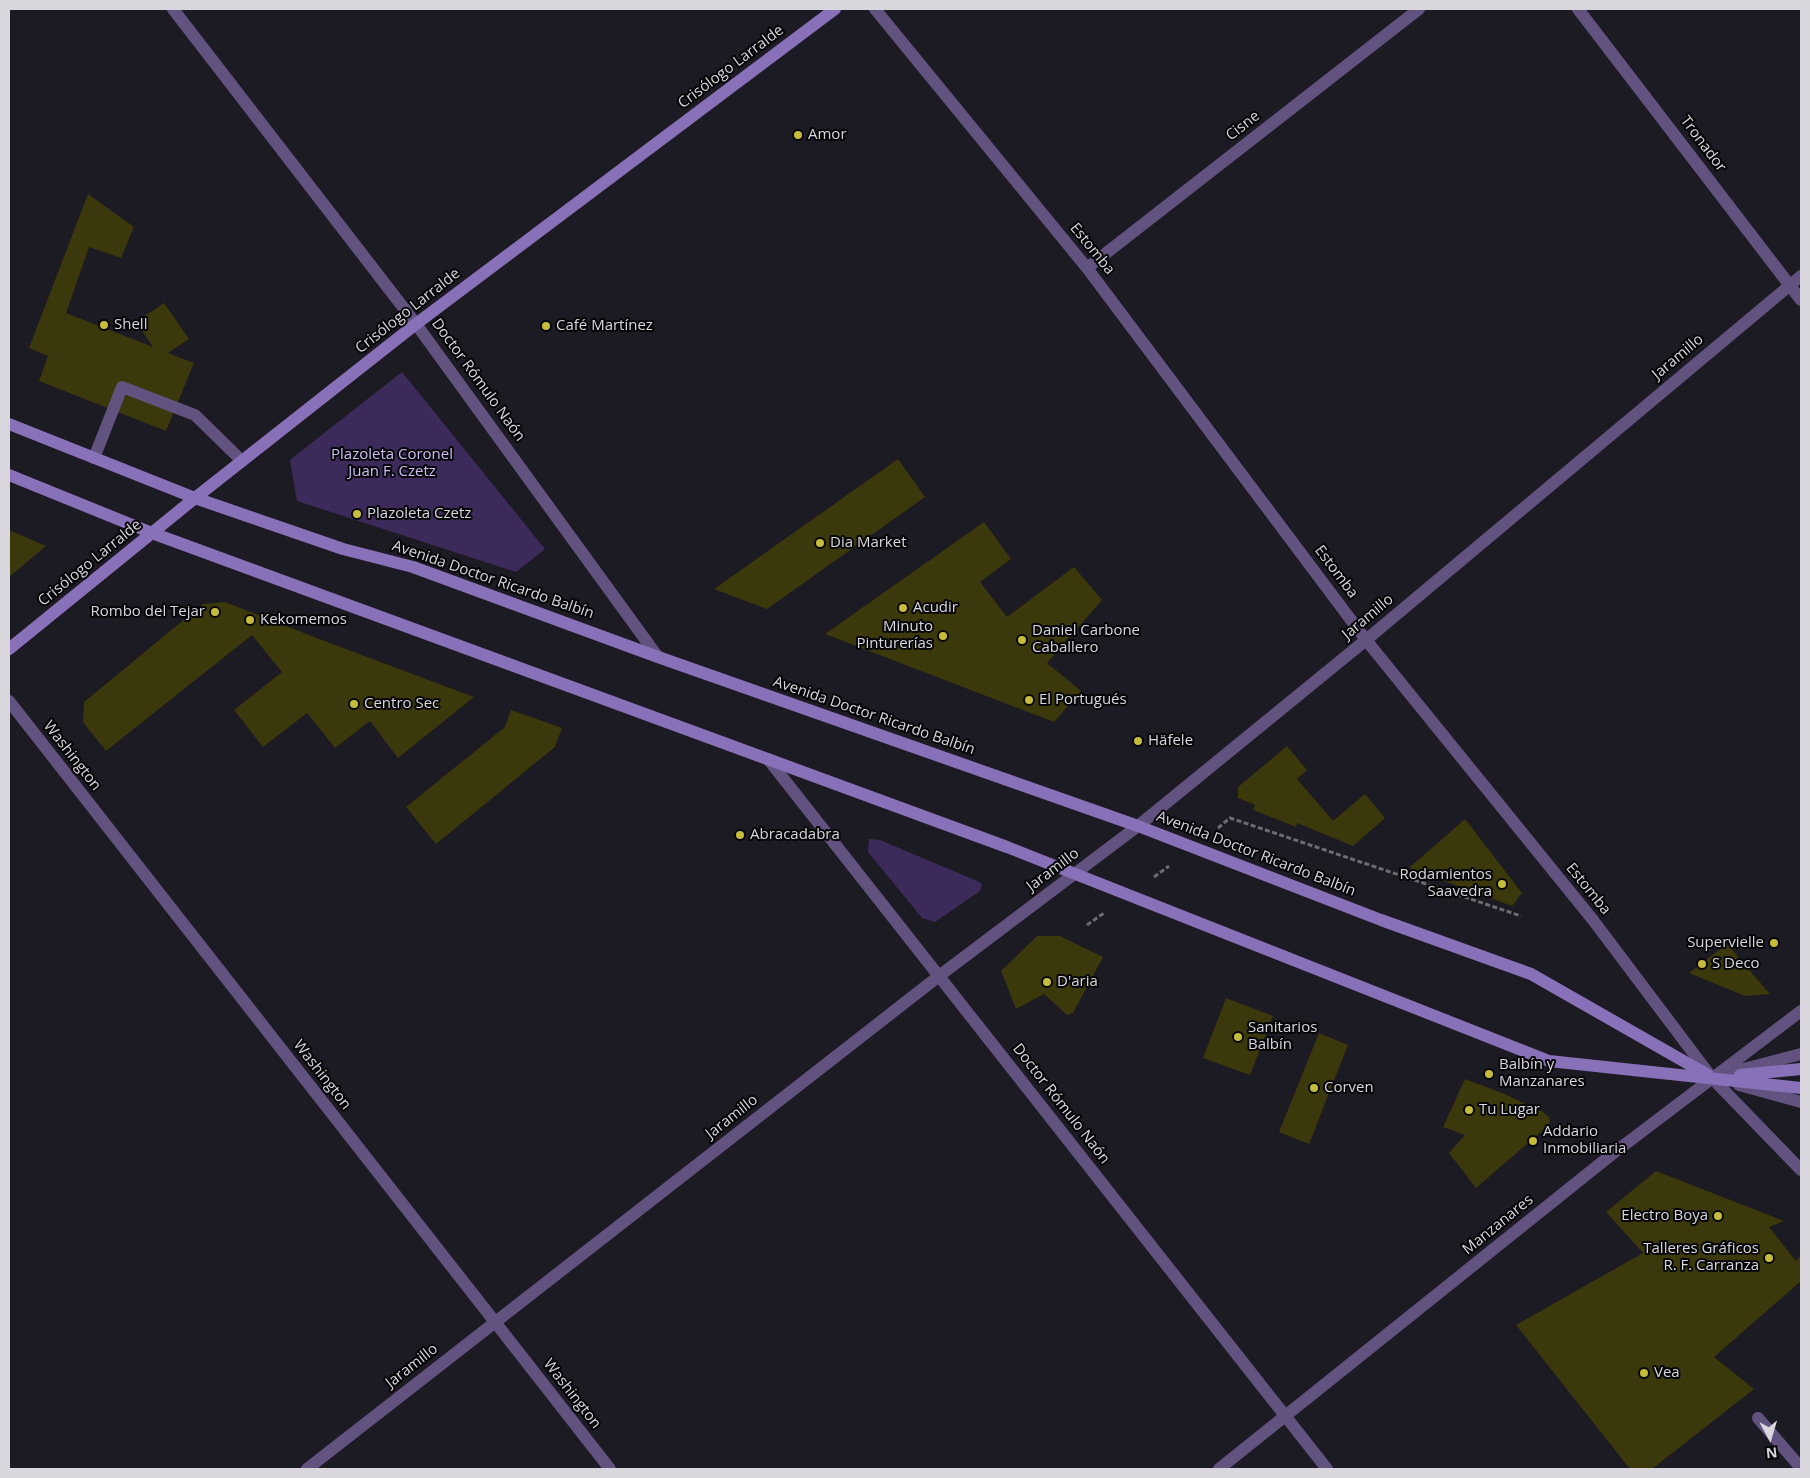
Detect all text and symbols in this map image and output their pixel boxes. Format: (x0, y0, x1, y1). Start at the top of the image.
street label: Crisólogo Larralde (675, 21, 787, 113)
street label: Cisne (1222, 107, 1264, 145)
street label: Tronador (1676, 113, 1730, 175)
place label: Amor (808, 126, 847, 144)
marker: Amor (792, 129, 804, 141)
street label: Estomba (1066, 220, 1118, 278)
street label: Crisólogo Larralde (352, 265, 464, 357)
street label: Doctor Rómulo Naón (427, 315, 529, 445)
place label: Shell (114, 316, 147, 334)
place label: Café Martínez (556, 317, 653, 335)
marker: Shell (98, 319, 110, 331)
marker: Café Martínez (540, 320, 552, 332)
street label: Jaramillo (1649, 330, 1707, 384)
park label: Plazoleta Coronel Juan F. Czetz (331, 446, 453, 481)
place label: Plazoleta Czetz (367, 505, 471, 523)
marker: Plazoleta Czetz (351, 508, 363, 520)
street label: Crisólogo Larralde (35, 516, 145, 610)
place label: Dia Market (830, 534, 907, 552)
street label: Avenida Doctor Ricardo Balbín (390, 537, 596, 623)
marker: Dia Market (814, 537, 826, 549)
street label: Estomba (1310, 542, 1362, 602)
street label: Jaramillo (1339, 590, 1397, 644)
place label: Acudir (913, 599, 958, 617)
marker: Acudir (897, 602, 909, 614)
place label: Rombo del Tejar (91, 603, 205, 621)
marker: Rombo del Tejar (209, 606, 221, 618)
place label: Kekomemos (260, 611, 347, 629)
marker: Kekomemos (244, 614, 256, 626)
place label: Minuto Pinturerías (856, 618, 933, 653)
place label: Daniel Carbone Caballero (1032, 622, 1140, 657)
marker: Minuto Pinturerías (937, 630, 949, 642)
marker: Daniel Carbone Caballero (1016, 634, 1028, 646)
street label: Avenida Doctor Ricardo Balbín (771, 673, 977, 759)
place label: El Portugués (1039, 691, 1127, 709)
marker: El Portugués (1023, 694, 1035, 706)
place label: Centro Sec (364, 695, 439, 713)
marker: Centro Sec (348, 698, 360, 710)
street label: Washington (39, 718, 105, 794)
place label: Häfele (1148, 732, 1193, 750)
marker: Häfele (1132, 735, 1144, 747)
street label: Avenida Doctor Ricardo Balbín (1154, 808, 1358, 900)
place label: Abracadabra (750, 826, 840, 844)
marker: Abracadabra (734, 829, 746, 841)
street label: Jaramillo (1023, 844, 1083, 896)
street label: Estomba (1562, 860, 1614, 918)
place label: Rodamientos Saavedra (1399, 866, 1492, 901)
marker: Rodamientos Saavedra (1496, 878, 1508, 890)
place label: Supervielle (1687, 934, 1764, 952)
marker: Supervielle (1768, 937, 1780, 949)
place label: S Deco (1712, 955, 1760, 973)
marker: S Deco (1696, 958, 1708, 970)
place label: D'aria (1057, 973, 1098, 991)
marker: D'aria (1041, 976, 1053, 988)
place label: Sanitarios Balbín (1248, 1019, 1317, 1054)
marker: Sanitarios Balbín (1232, 1031, 1244, 1043)
street label: Washington (289, 1037, 355, 1113)
street label: Doctor Rómulo Naón (1009, 1040, 1113, 1168)
place label: Balbín y Manzanares (1499, 1056, 1585, 1091)
marker: Balbín y Manzanares (1483, 1068, 1495, 1080)
place label: Corven (1324, 1079, 1374, 1097)
marker: Corven (1308, 1082, 1320, 1094)
street label: Jaramillo (702, 1091, 762, 1143)
place label: Tu Lugar (1479, 1101, 1540, 1119)
marker: Tu Lugar (1463, 1104, 1475, 1116)
place label: Addario Inmobiliaria (1543, 1123, 1626, 1158)
marker: Addario Inmobiliaria (1527, 1135, 1539, 1147)
street label: Manzanares (1459, 1191, 1537, 1259)
place label: Electro Boya (1621, 1207, 1708, 1225)
marker: Electro Boya (1712, 1210, 1724, 1222)
place label: Talleres Gráficos R. F. Carranza (1643, 1240, 1759, 1275)
marker: Talleres Gráficos R. F. Carranza (1763, 1252, 1775, 1264)
street label: Jaramillo (382, 1340, 442, 1392)
street label: Washington (539, 1356, 605, 1432)
place label: Vea (1654, 1364, 1680, 1382)
marker: Vea (1638, 1367, 1650, 1379)
north arrow (1745, 1413, 1795, 1463)
text: N (1765, 1443, 1778, 1463)

